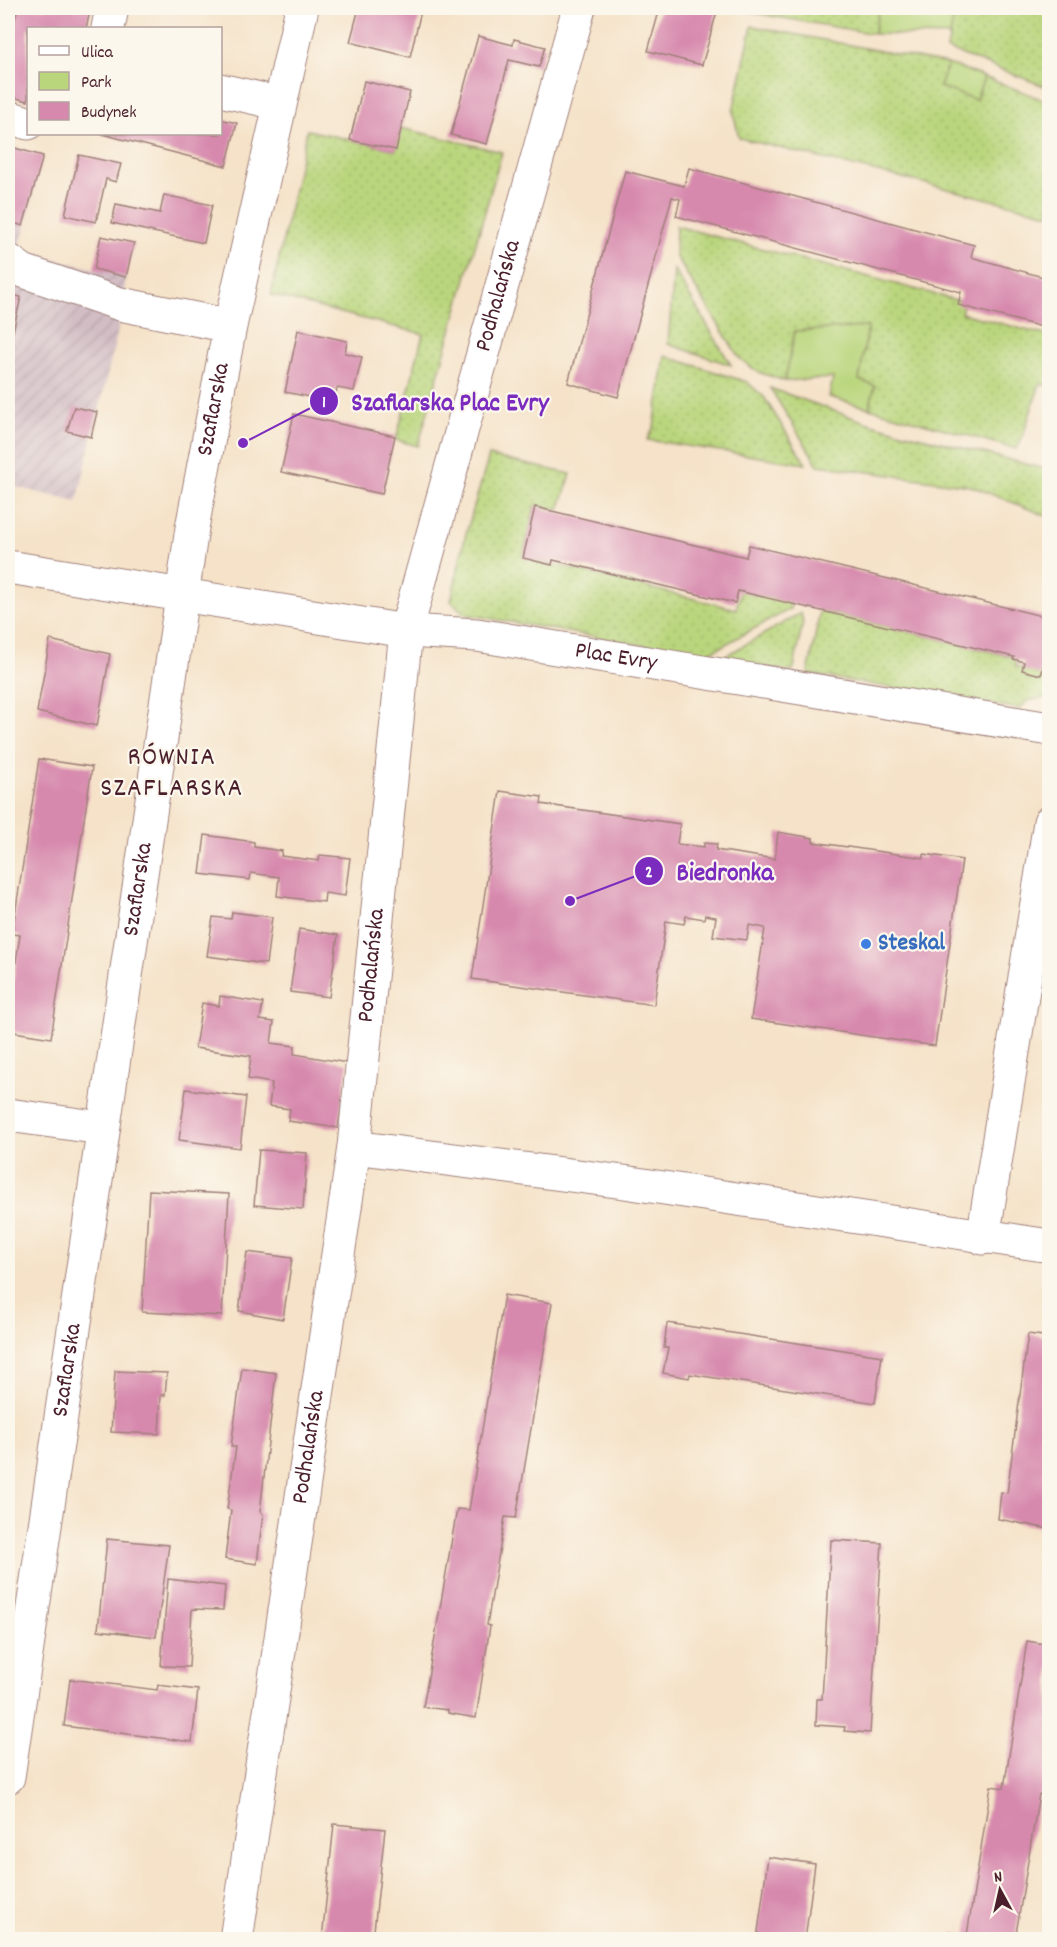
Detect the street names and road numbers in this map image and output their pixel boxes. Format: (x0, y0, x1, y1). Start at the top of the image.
street label: Podhalańska (467, 236, 531, 356)
street label: Szaflarska (189, 359, 240, 459)
street label: Plac Evry (572, 634, 661, 681)
street label: Szaflarska (115, 840, 163, 939)
street label: Podhalańska (350, 906, 395, 1024)
street label: Szaflarska (44, 1321, 92, 1420)
street label: Podhalańska (284, 1388, 335, 1507)

